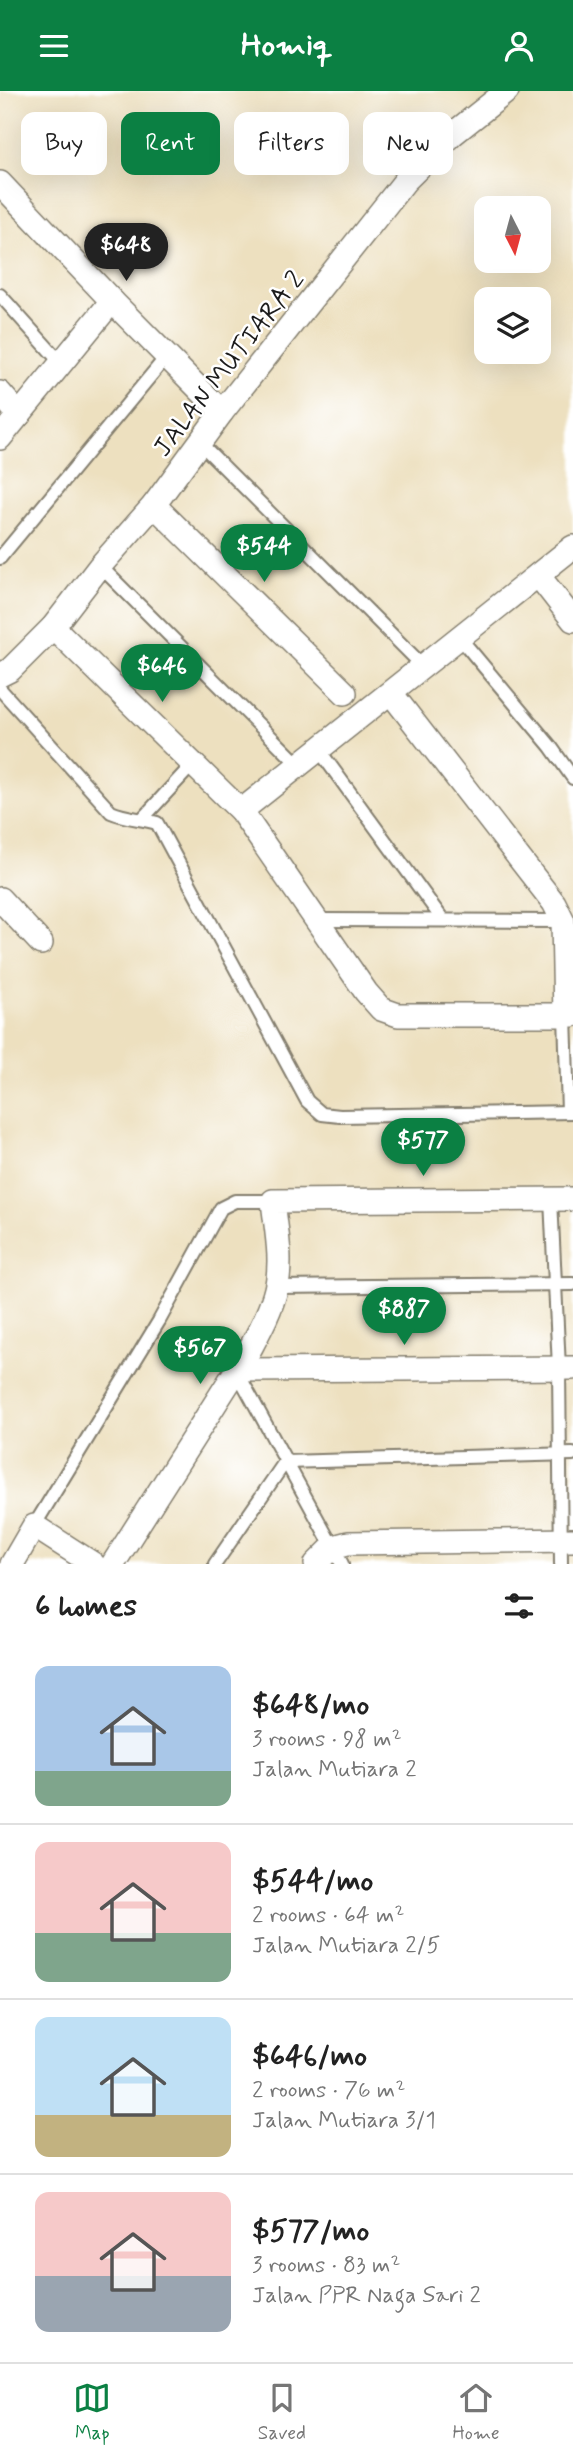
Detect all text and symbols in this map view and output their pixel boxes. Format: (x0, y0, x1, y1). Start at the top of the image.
text: Homiq (241, 25, 332, 67)
icon: menu (35, 27, 73, 65)
icon: person (500, 27, 538, 65)
chip: Buy (21, 112, 107, 175)
chip: Rent (121, 112, 220, 175)
chip: Filters (234, 112, 349, 175)
chip: New (363, 112, 453, 175)
north arrow (474, 196, 551, 273)
map controls (474, 196, 551, 364)
pin: $648 (85, 223, 167, 283)
text: $648 (100, 231, 152, 261)
street label: JALAN MUTIARA 2 (146, 264, 313, 464)
button: layers (474, 287, 551, 364)
pin: $544 (223, 525, 305, 584)
text: $544 (237, 532, 291, 562)
pin: $646 (121, 645, 203, 704)
text: $646 (137, 652, 187, 682)
pin: $577 (382, 1119, 464, 1178)
text: $577 (397, 1126, 449, 1156)
pin: $887 (363, 1287, 445, 1347)
text: $887 (378, 1295, 430, 1325)
pin: $567 (159, 1327, 241, 1386)
text: $567 (174, 1334, 226, 1364)
text: 6 homes (35, 1587, 137, 1626)
icon: filters (500, 1587, 538, 1625)
text: $648/mo (252, 1686, 369, 1725)
icon: home (91, 1694, 175, 1778)
text: 3 rooms · 98 m² (252, 1725, 402, 1755)
text: Jalan Mutiara 2 (252, 1755, 416, 1785)
text: $544/mo (252, 1862, 373, 1901)
icon: home (91, 1870, 175, 1954)
text: 2 rooms · 64 m² (252, 1901, 404, 1931)
text: Jalan Mutiara 2/5 (252, 1931, 440, 1961)
text: $646/mo (252, 2037, 367, 2076)
icon: home (91, 2045, 175, 2129)
text: 2 rooms · 76 m² (252, 2076, 405, 2106)
text: Jalan Mutiara 3/1 (252, 2106, 436, 2136)
text: $577/mo (252, 2212, 369, 2251)
icon: home (91, 2220, 175, 2304)
text: 3 rooms · 83 m² (252, 2251, 400, 2281)
text: Jalan PPR Naga Sari 2 (252, 2281, 481, 2311)
tab: Map (73, 2379, 111, 2446)
tab: Saved (258, 2379, 306, 2446)
tab: Home (452, 2379, 500, 2446)

